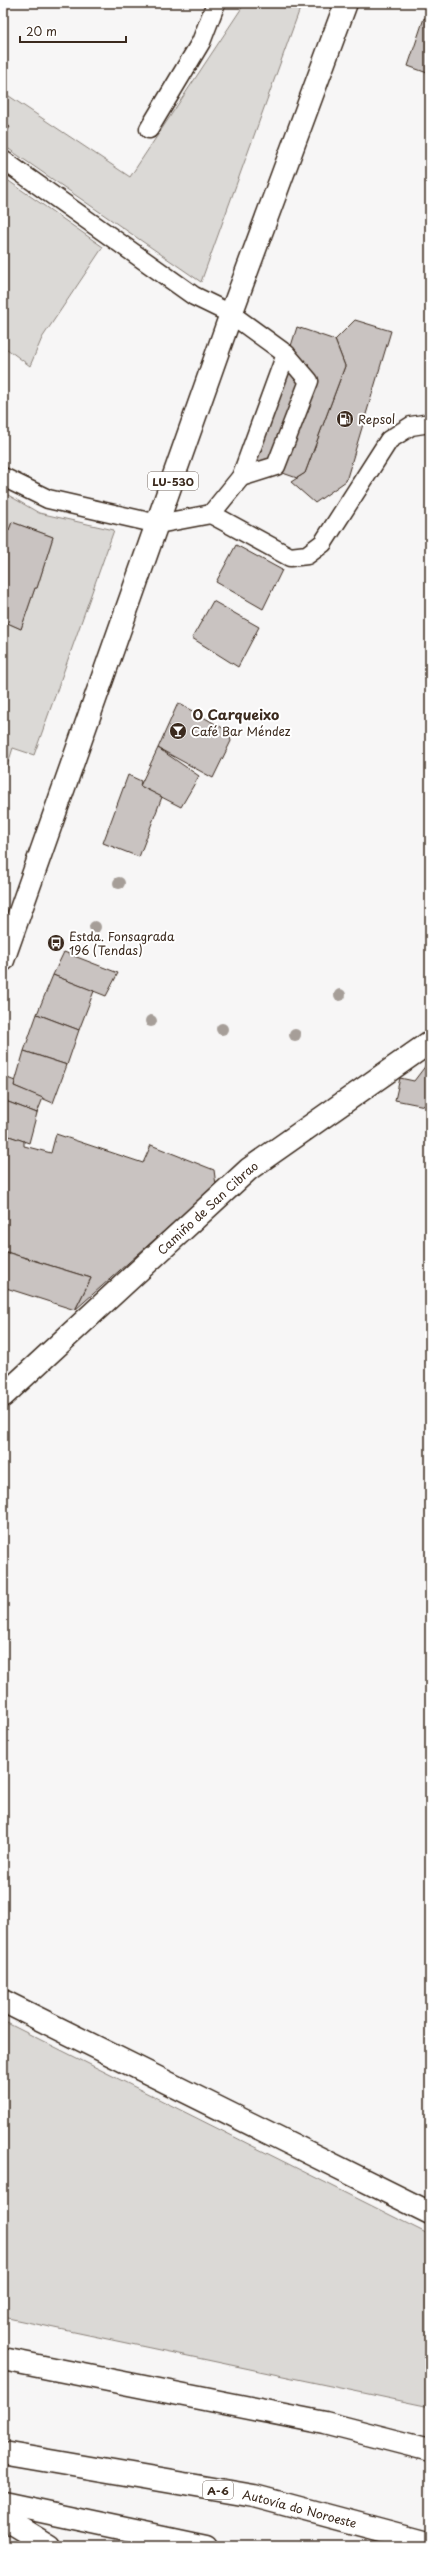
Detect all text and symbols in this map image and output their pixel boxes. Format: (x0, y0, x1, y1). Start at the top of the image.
scale bar (20, 18, 126, 44)
text: 20 m (26, 22, 57, 40)
fuel station icon: Repsol (335, 409, 355, 429)
place label: Repsol (358, 410, 395, 428)
road number: LU-530 (148, 472, 198, 490)
district label: O Carqueixo (193, 704, 279, 725)
bar icon: Café Bar Méndez (168, 721, 188, 741)
place label: Café Bar Méndez (191, 722, 291, 740)
place label: Estda. Fonsagrada 196 (Tendas) (69, 927, 175, 959)
bus stop icon: Estda. Fonsagrada 196 (Tendas) (46, 933, 66, 953)
street label: Camiño de San Cibrao (153, 1156, 262, 1259)
road number: A-6 (203, 2481, 233, 2499)
street label: Autovía do Noroeste (241, 2485, 359, 2532)

